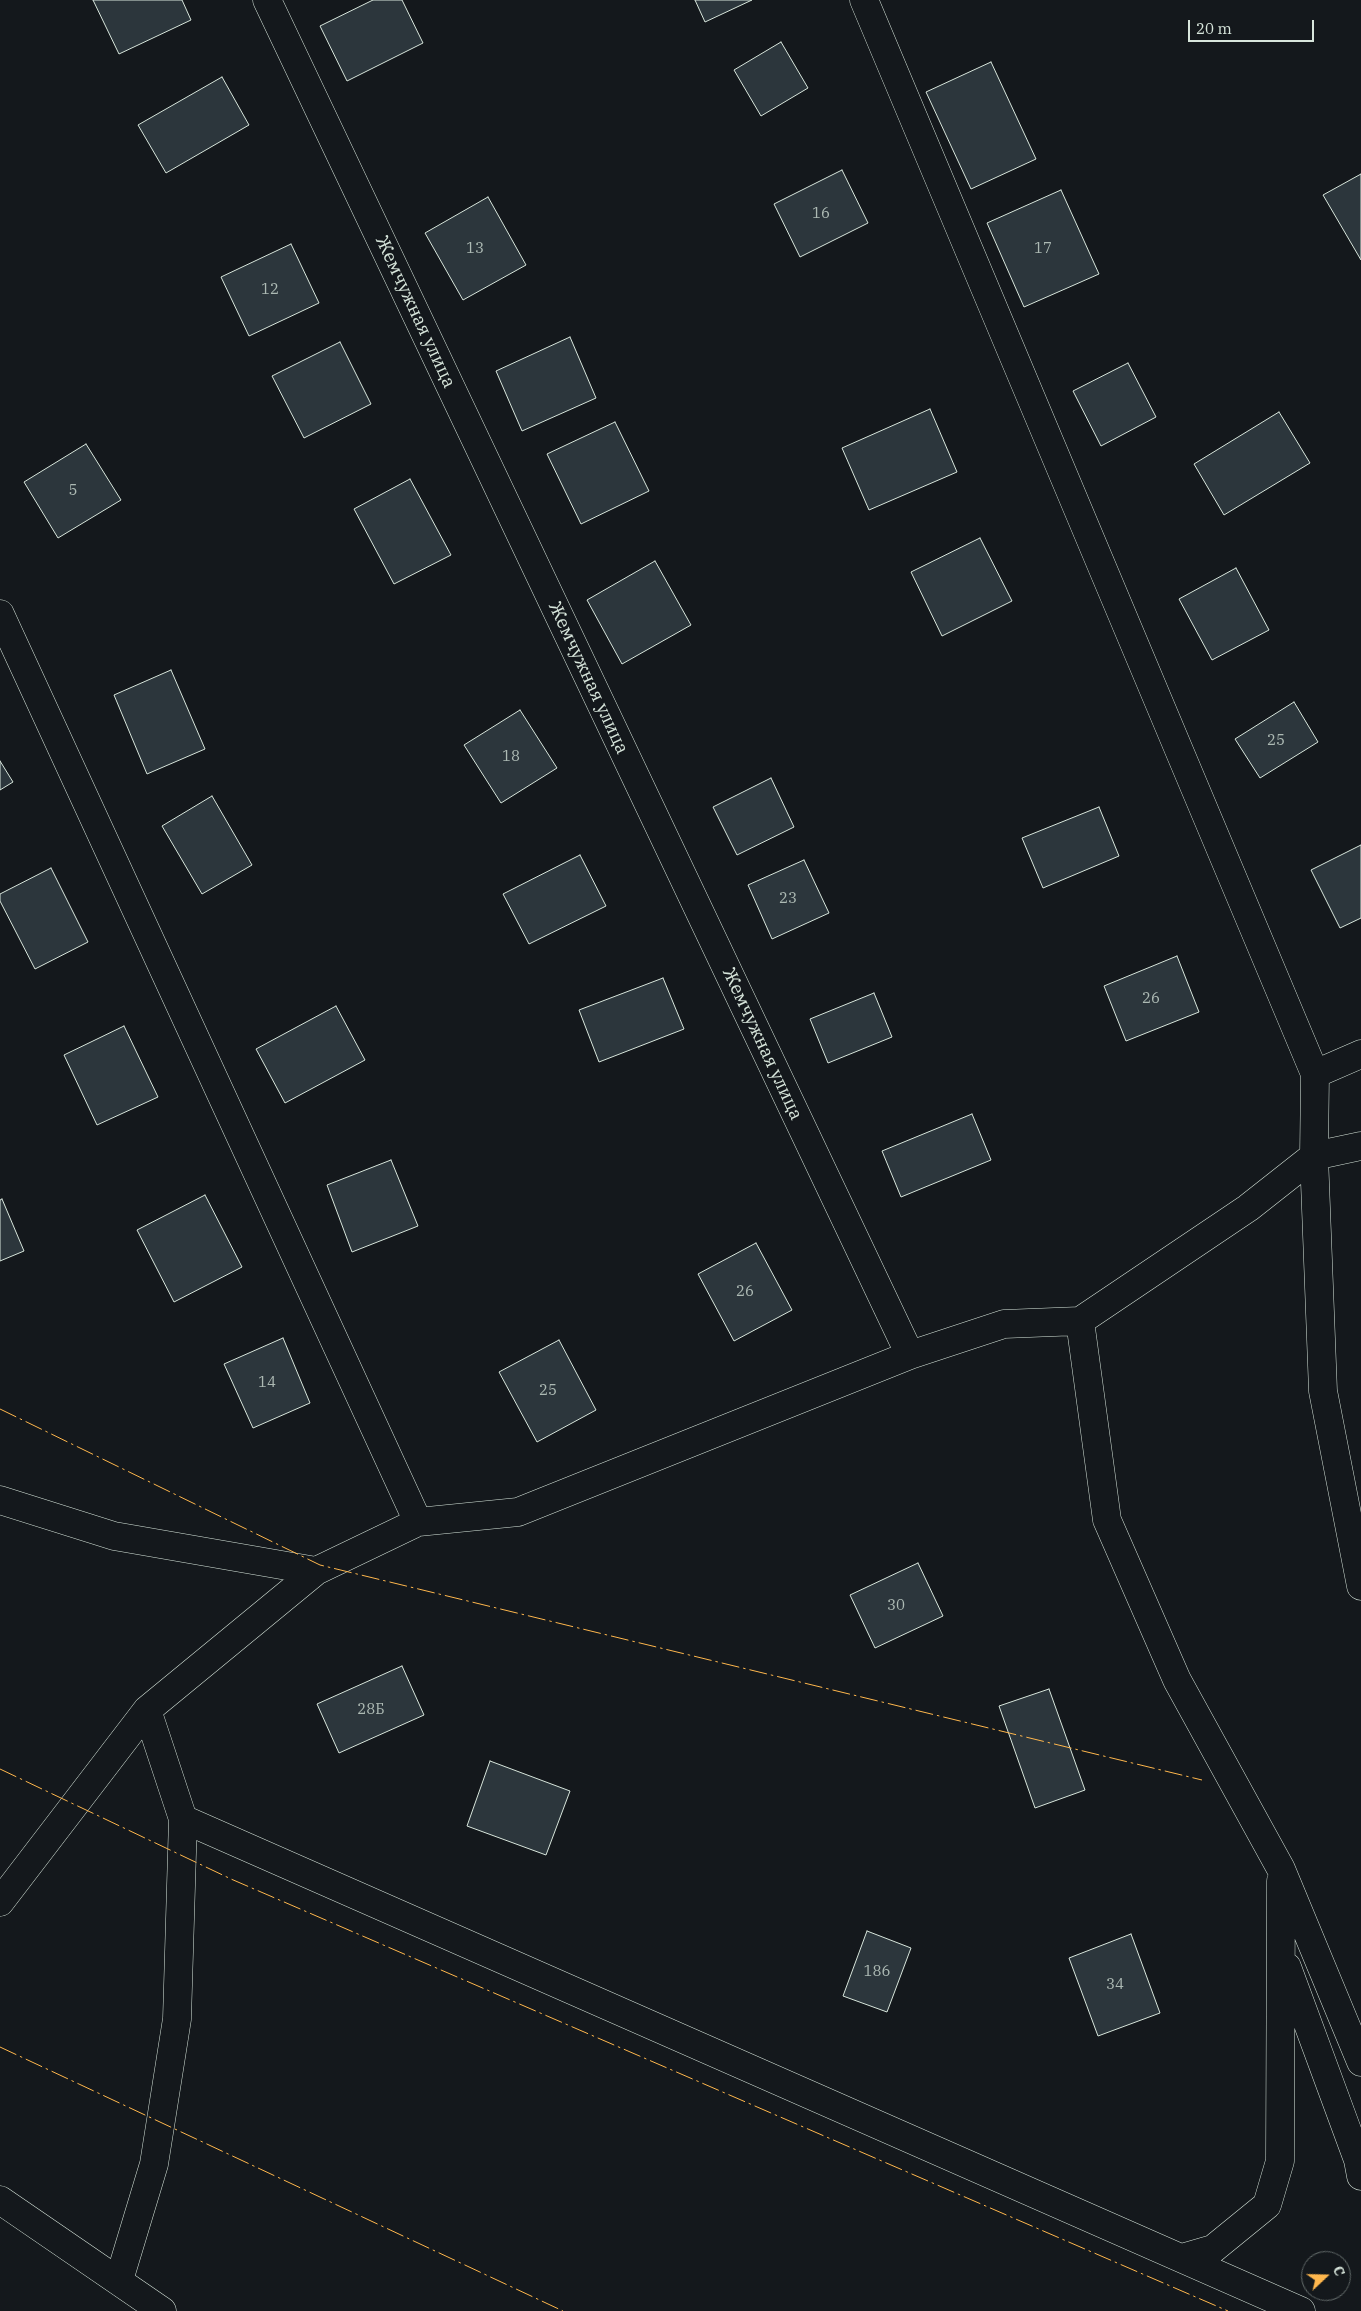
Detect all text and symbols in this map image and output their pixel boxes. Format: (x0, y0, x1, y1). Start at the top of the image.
scale bar (1191, 10, 1317, 42)
text: 20 m (1196, 19, 1232, 38)
house number: 16 (812, 205, 830, 223)
street label: Жемчужная улица (370, 233, 460, 391)
house number: 13 (466, 240, 484, 258)
house number: 17 (1034, 240, 1052, 258)
house number: 12 (261, 281, 279, 299)
house number: 5 (69, 482, 77, 500)
street label: Жемчужная улица (543, 599, 633, 757)
house number: 25 (1267, 732, 1285, 750)
house number: 18 (502, 748, 520, 766)
house number: 23 (779, 890, 797, 908)
street label: Жемчужная улица (717, 965, 807, 1123)
house number: 26 (1142, 990, 1160, 1008)
house number: 26 (736, 1283, 754, 1301)
house number: 14 (258, 1374, 276, 1392)
house number: 25 (539, 1382, 557, 1400)
house number: 30 (887, 1597, 905, 1615)
house number: 28Б (357, 1701, 385, 1719)
house number: 186 (864, 1963, 890, 1981)
house number: 34 (1106, 1976, 1124, 1994)
north arrow (1301, 2251, 1351, 2301)
text: С (1329, 2263, 1349, 2279)

